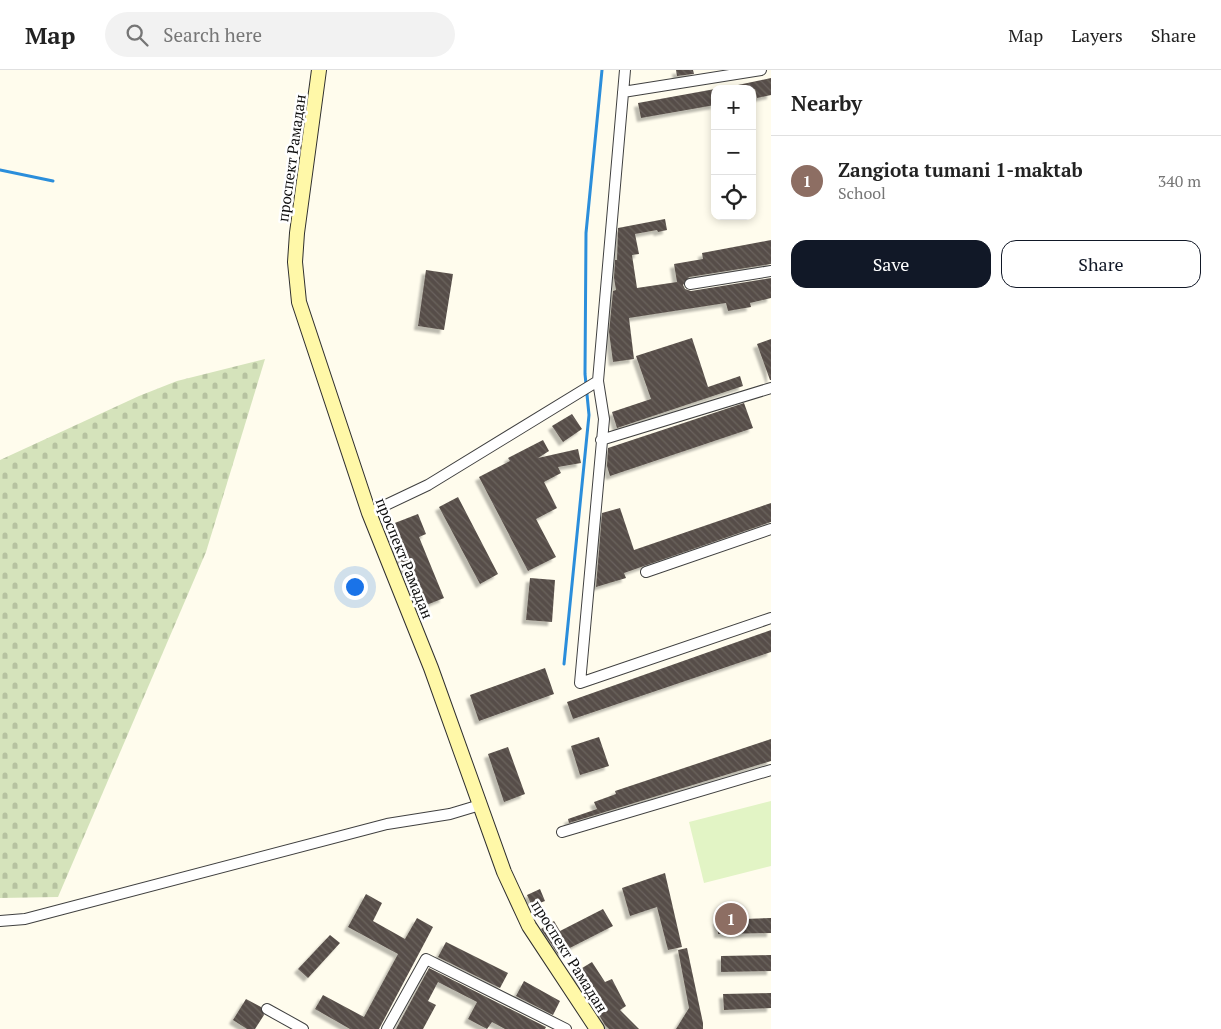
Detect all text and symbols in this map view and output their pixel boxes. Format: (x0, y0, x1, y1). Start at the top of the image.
search box (105, 12, 455, 57)
text: Map (25, 19, 75, 51)
icon: search (123, 21, 151, 49)
text: Search here (163, 22, 262, 47)
text: Map (1008, 23, 1043, 47)
text: Layers (1071, 23, 1123, 47)
text: Share (1151, 23, 1196, 47)
map controls (711, 85, 756, 220)
button: + (711, 85, 756, 130)
text: Nearby (791, 89, 862, 117)
street label: проспект Рамадан (272, 93, 310, 223)
button: − (711, 130, 756, 175)
text: Zangiota tumani 1-maktab (838, 157, 1083, 182)
text: 1 (802, 170, 812, 192)
text: 340 m (1158, 170, 1201, 192)
button: locate (711, 175, 756, 220)
text: School (838, 182, 886, 204)
button: Save (791, 240, 991, 288)
button: Share (1001, 240, 1201, 288)
street label: проспект Рамадан (372, 495, 438, 621)
your location (342, 574, 368, 600)
street label: проспект Рамадан (527, 896, 613, 1016)
pin: 1 (715, 900, 747, 938)

